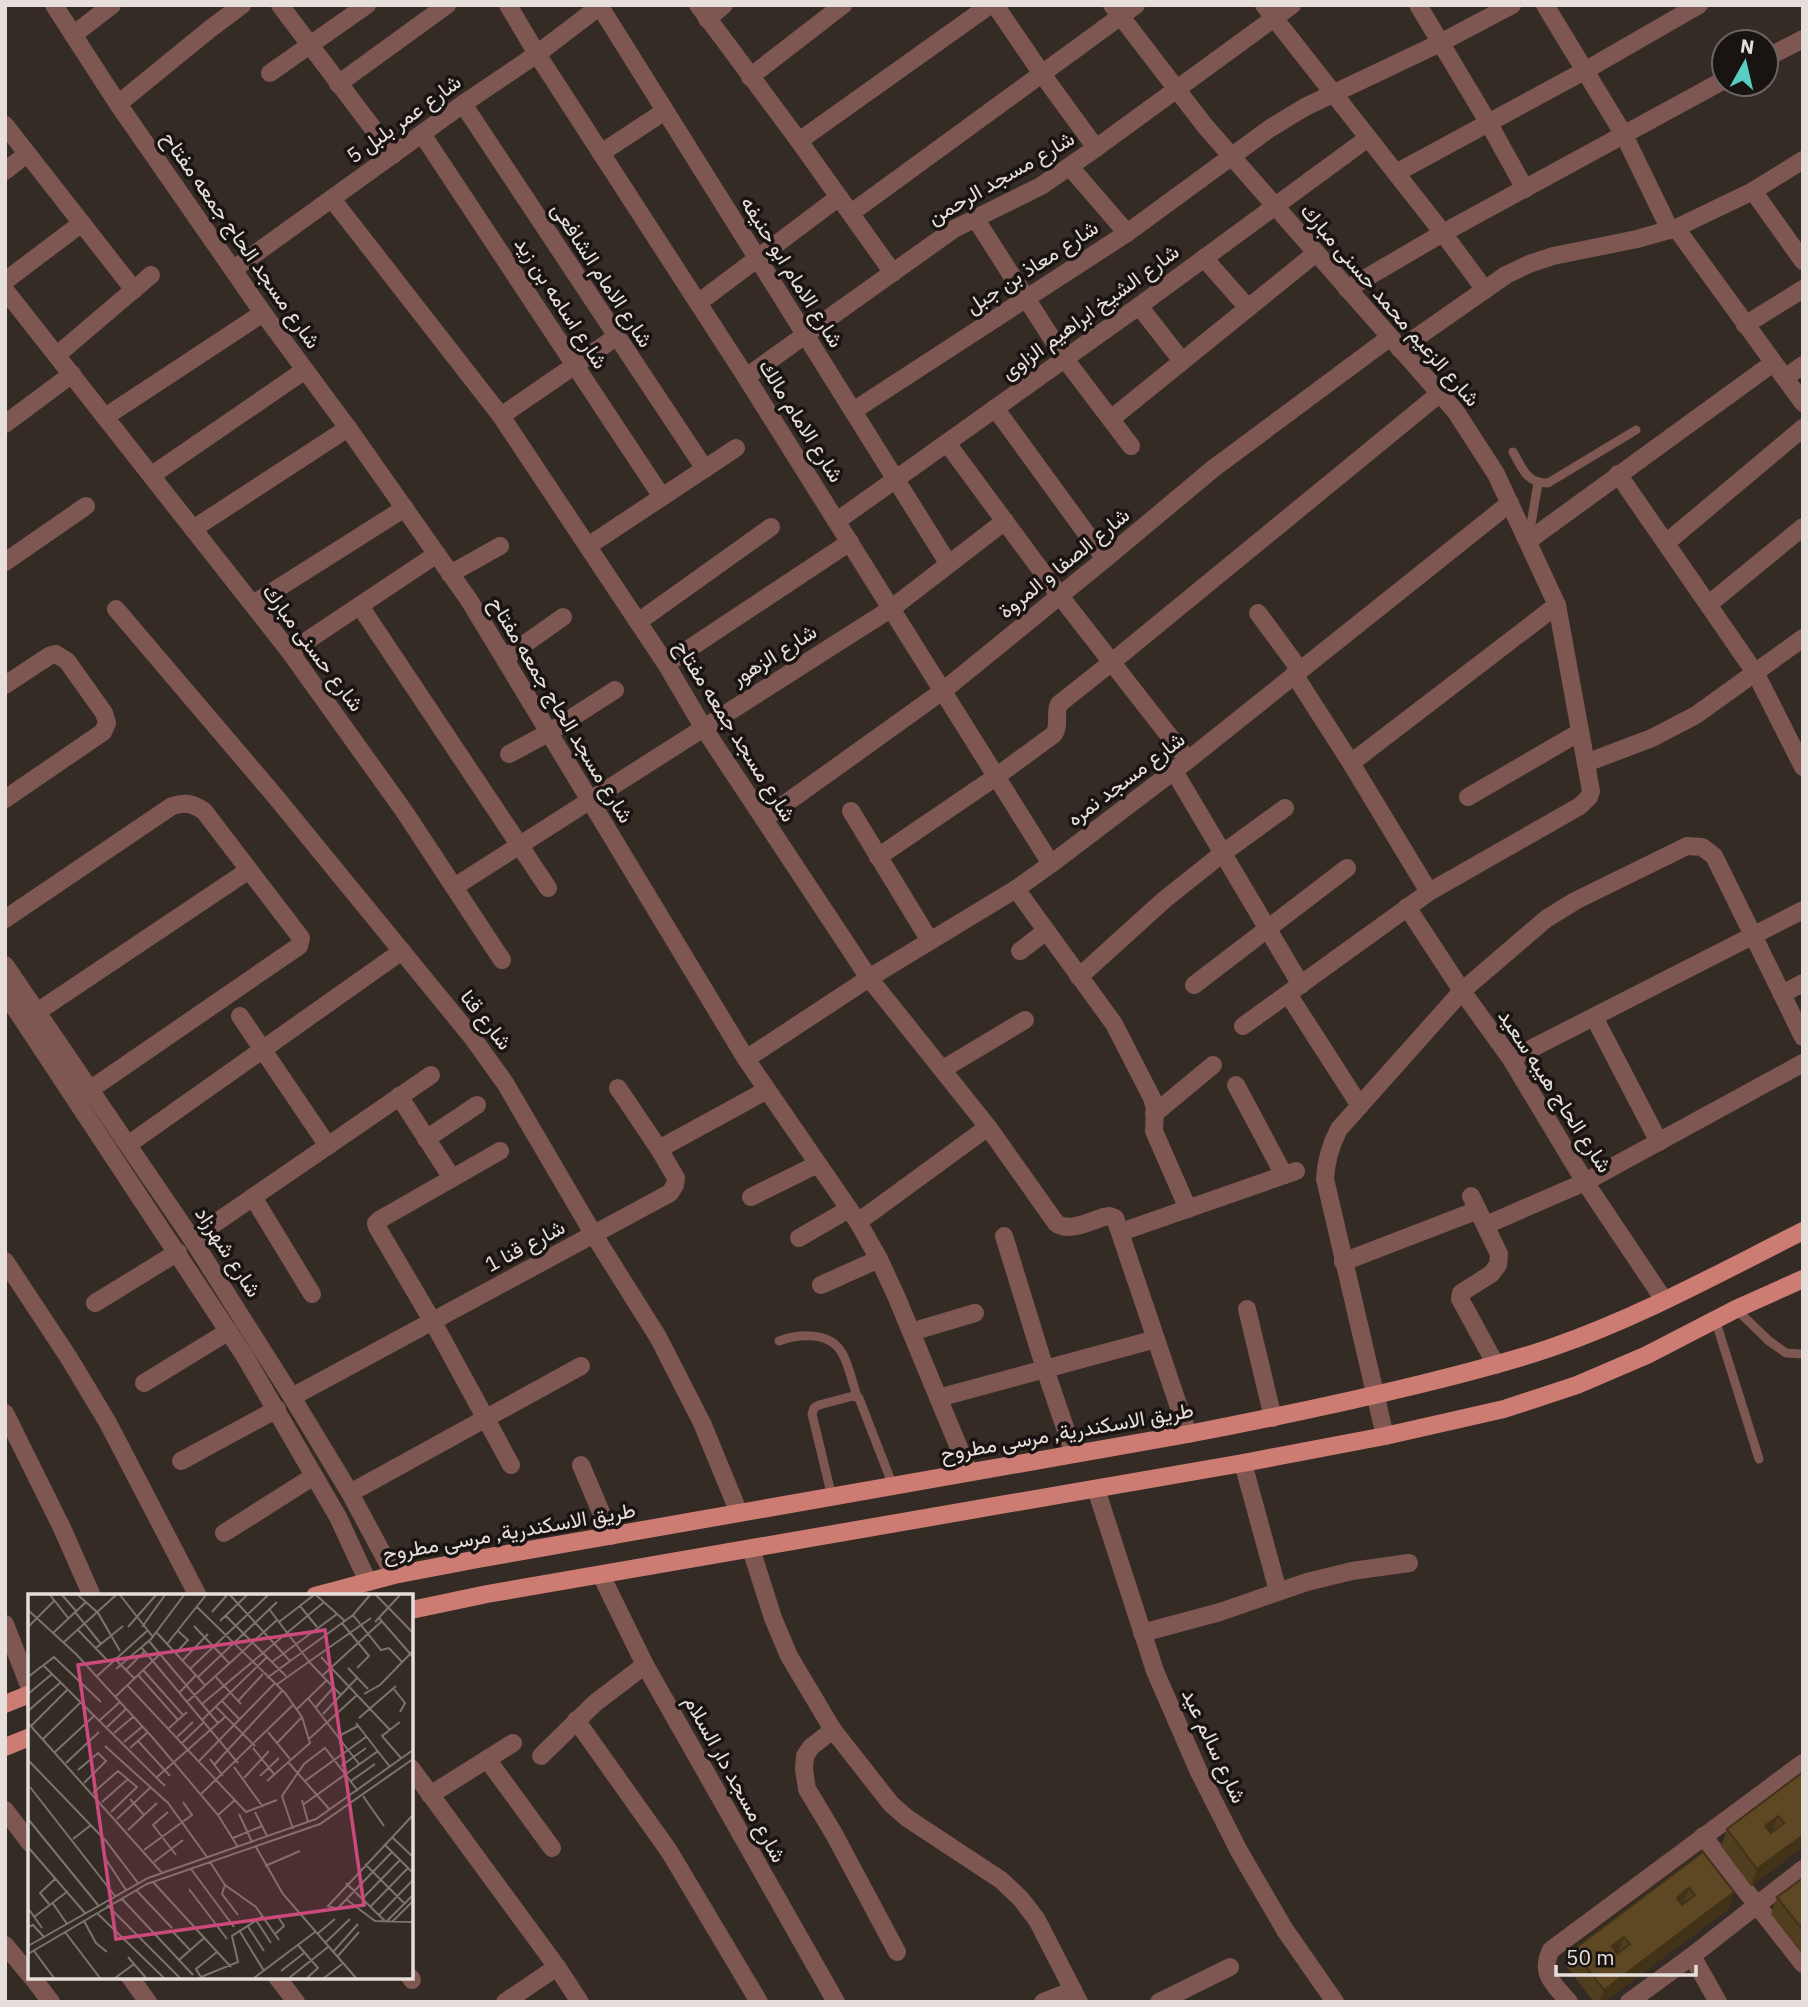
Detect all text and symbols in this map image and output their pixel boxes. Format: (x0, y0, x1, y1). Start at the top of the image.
north arrow (1710, 28, 1780, 98)
text: N (1739, 33, 1756, 59)
street label: شارع عمر بلبل 5 (341, 67, 467, 170)
street label: شارع مسجد الرحمن (922, 124, 1080, 231)
street label: شارع مسجد الحاج جمعه مفتاح (155, 125, 328, 354)
street label: شارع الامام ابو حنيفه (734, 190, 851, 353)
street label: شارع الامام الشافعى (545, 197, 660, 353)
street label: شارع الزعيم محمد حسنى مبارك (1294, 197, 1487, 413)
street label: شارع معاذ بن جبل (960, 213, 1104, 320)
street label: شارع اسامه بن زيد (508, 231, 615, 375)
street label: شارع الشيخ ابراهيم الزاوى (995, 237, 1185, 386)
street label: شارع الامام مالك (752, 354, 851, 488)
street label: شارع الصفا و المروة (992, 501, 1135, 625)
street label: شارع حسنى مبارك (256, 578, 371, 717)
street label: شارع مسجد الحاج جمعه مفتاح (482, 591, 641, 828)
street label: شارع الزهور (725, 617, 822, 693)
street label: شارع مسجد جمعه مفتاح (668, 634, 803, 827)
street label: شارع مسجد نمره (1061, 725, 1191, 833)
street label: شارع قنا (454, 983, 519, 1056)
street label: شارع الحاج هيبه سعيد (1492, 1003, 1619, 1178)
street label: شارع شهرزاد (188, 1201, 269, 1303)
street label: شارع قنا 1 (480, 1212, 570, 1279)
street label: طريق الاسكندرية, مرسى مطروح (938, 1395, 1196, 1468)
street label: طريق الاسكندرية, مرسى مطروح (380, 1495, 638, 1568)
inset map (28, 1594, 413, 1979)
street label: شارع سالم عيد (1175, 1684, 1254, 1808)
street label: شارع مسجد دار السلام (677, 1690, 794, 1868)
scale bar (1556, 1934, 1696, 1978)
text: 50 m (1566, 1943, 1615, 1971)

